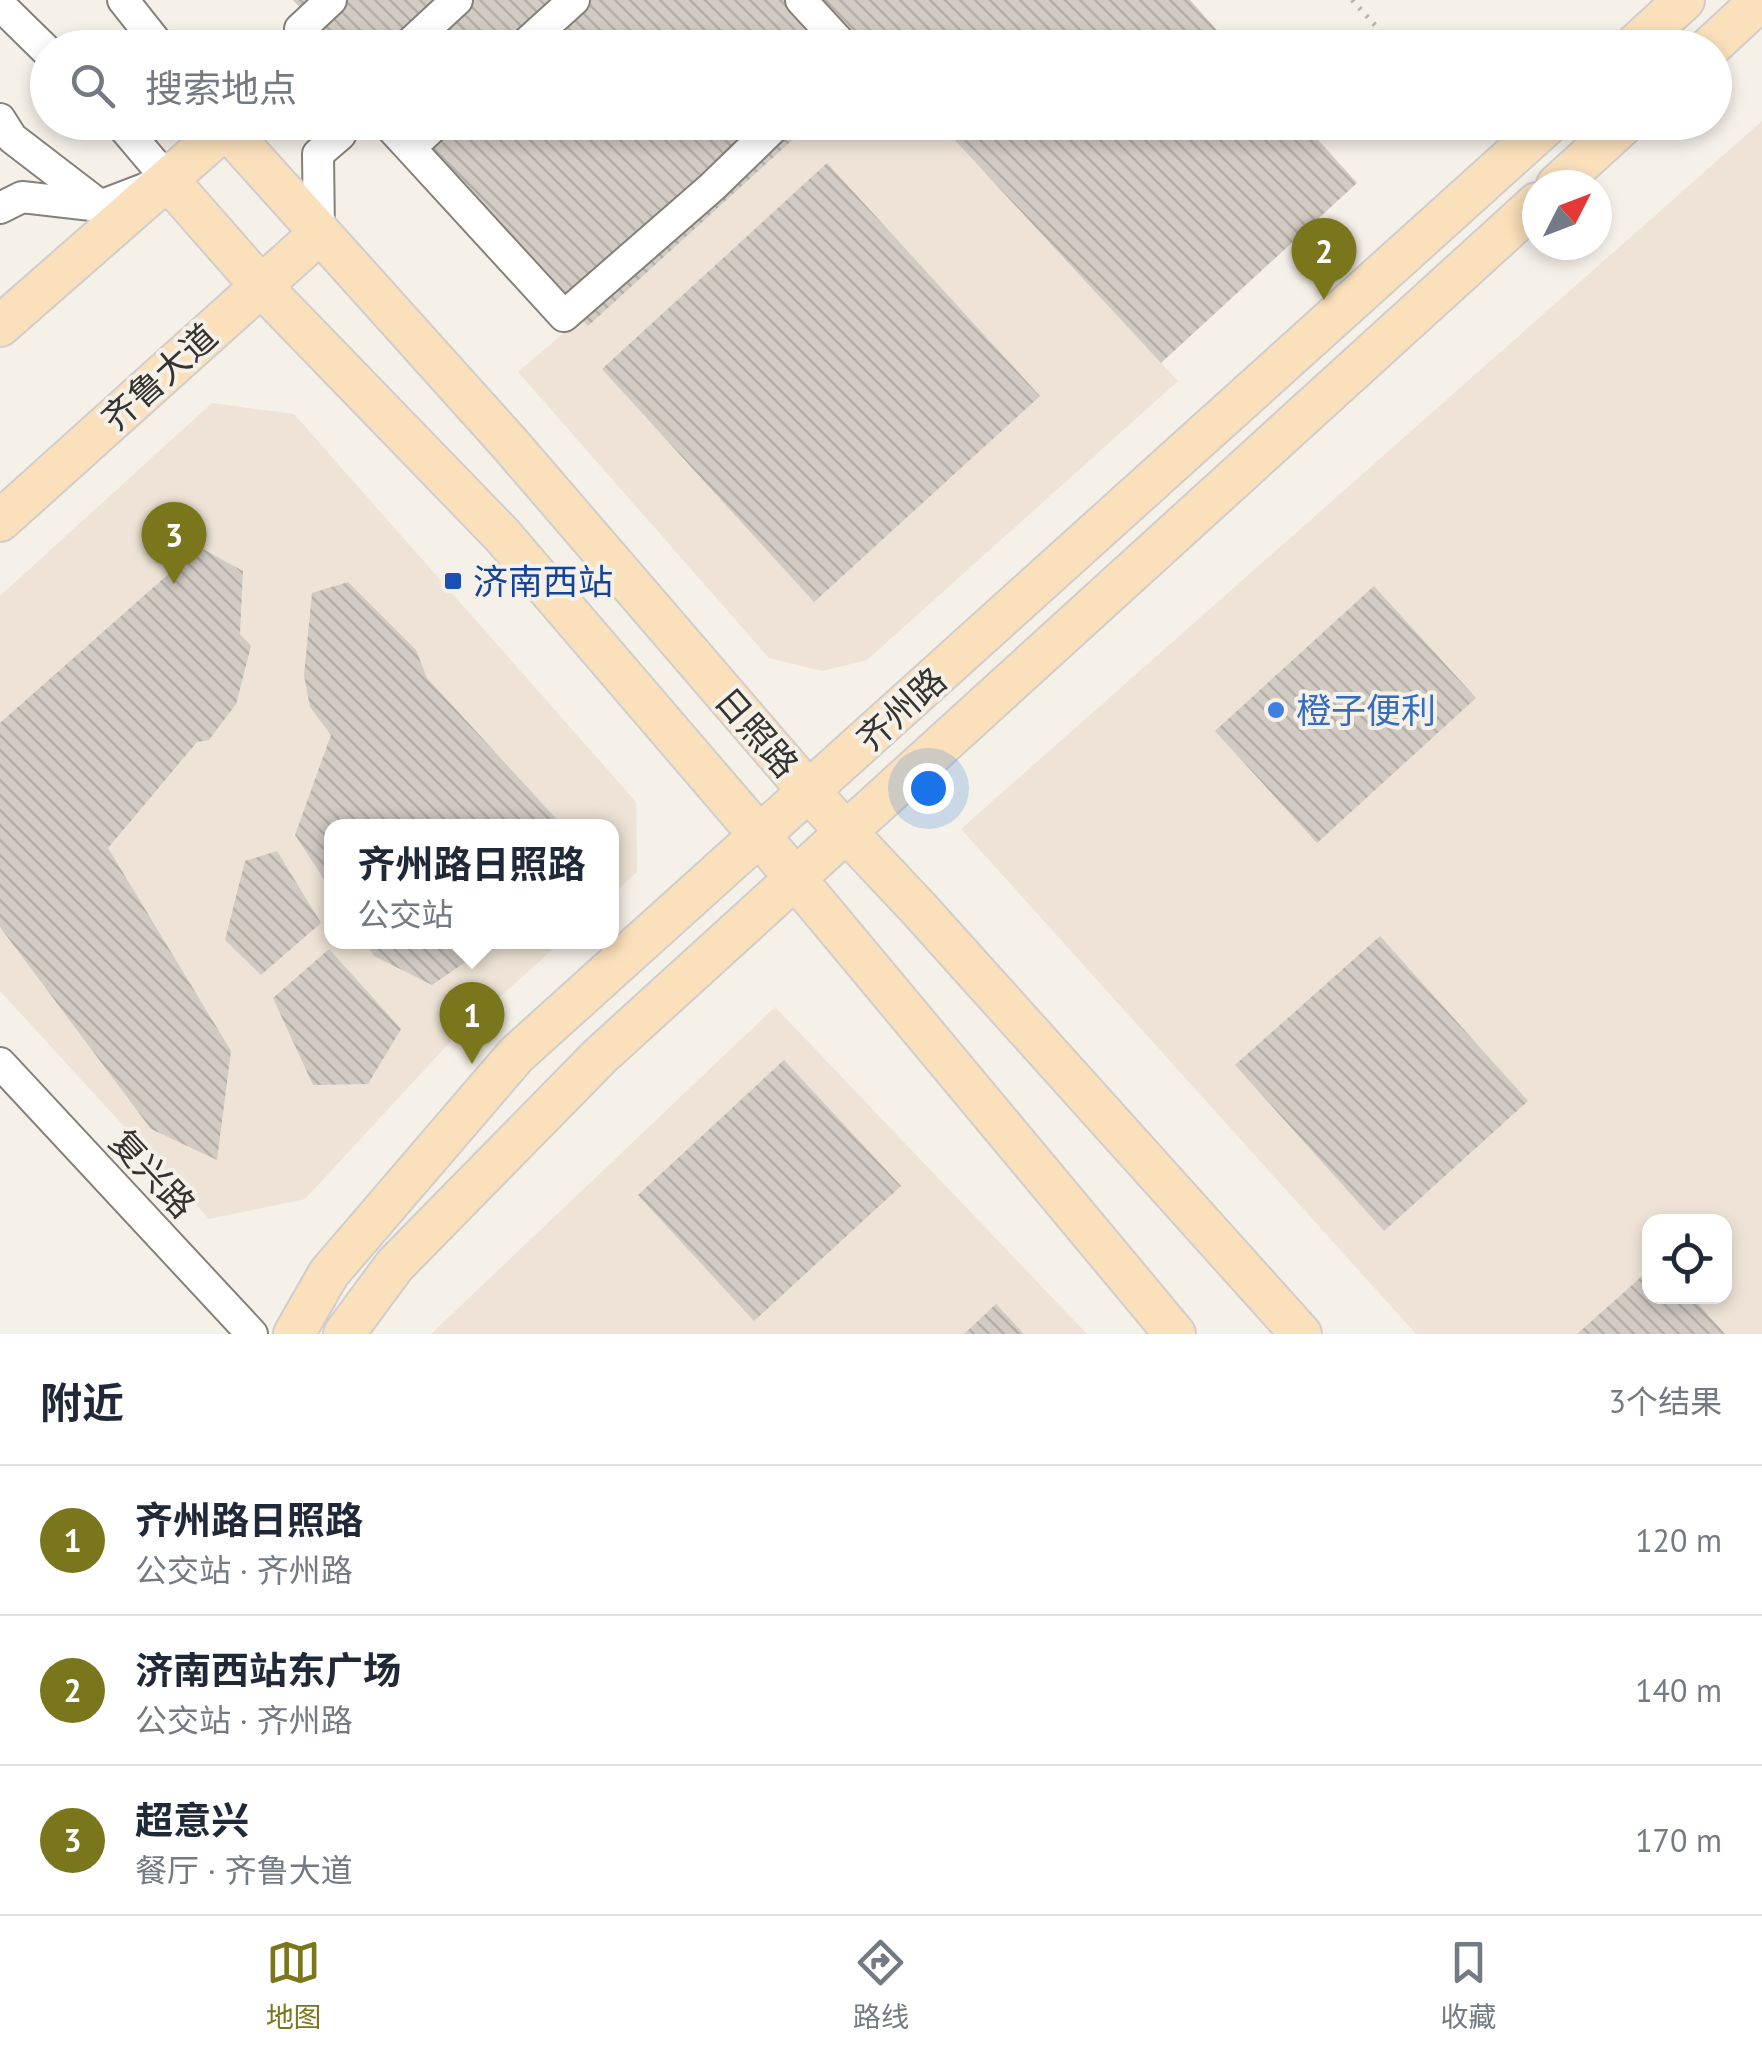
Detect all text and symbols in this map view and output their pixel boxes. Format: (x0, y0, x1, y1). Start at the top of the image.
search box (30, 30, 1732, 140)
icon: search (65, 58, 120, 113)
text: 搜索地点 (145, 63, 297, 112)
north arrow (1522, 170, 1612, 260)
pin: 2 (1292, 218, 1356, 300)
street label: 齐鲁大道 (92, 313, 226, 441)
pin: 3 (142, 502, 206, 584)
place label: 济南西站 (473, 558, 613, 604)
marker: 济南西站 (442, 570, 464, 592)
street label: 齐州路 (847, 657, 955, 761)
street label: 日照路 (705, 677, 809, 787)
place label: 橙子便利 (1296, 687, 1436, 733)
marker: 橙子便利 (1265, 699, 1287, 721)
your location (903, 763, 954, 814)
popup (324, 819, 619, 949)
text: 齐州路日照路 (357, 839, 586, 888)
text: 公交站 (357, 893, 454, 935)
pin: 1 (440, 982, 504, 1064)
street label: 复兴路 (100, 1119, 206, 1227)
map controls (1642, 1214, 1732, 1304)
button: locate (1642, 1214, 1732, 1304)
text: 附近 (40, 1375, 124, 1430)
text: 3个结果 (1609, 1380, 1722, 1422)
text: 齐州路日照路 (135, 1495, 363, 1544)
text: 1 (63, 1519, 82, 1561)
text: 120 m (1635, 1519, 1722, 1561)
text: 公交站 · 齐州路 (135, 1549, 353, 1591)
text: 济南西站东广场 (135, 1645, 401, 1694)
text: 2 (63, 1669, 82, 1711)
text: 140 m (1635, 1669, 1722, 1711)
text: 公交站 · 齐州路 (135, 1699, 353, 1741)
text: 超意兴 (135, 1795, 249, 1844)
text: 3 (63, 1819, 82, 1861)
text: 170 m (1635, 1819, 1722, 1861)
text: 餐厅 · 齐鲁大道 (135, 1849, 353, 1891)
tab: 地图 (266, 1935, 322, 2035)
tab: 路线 (853, 1935, 909, 2035)
tab: 收藏 (1440, 1935, 1496, 2035)

